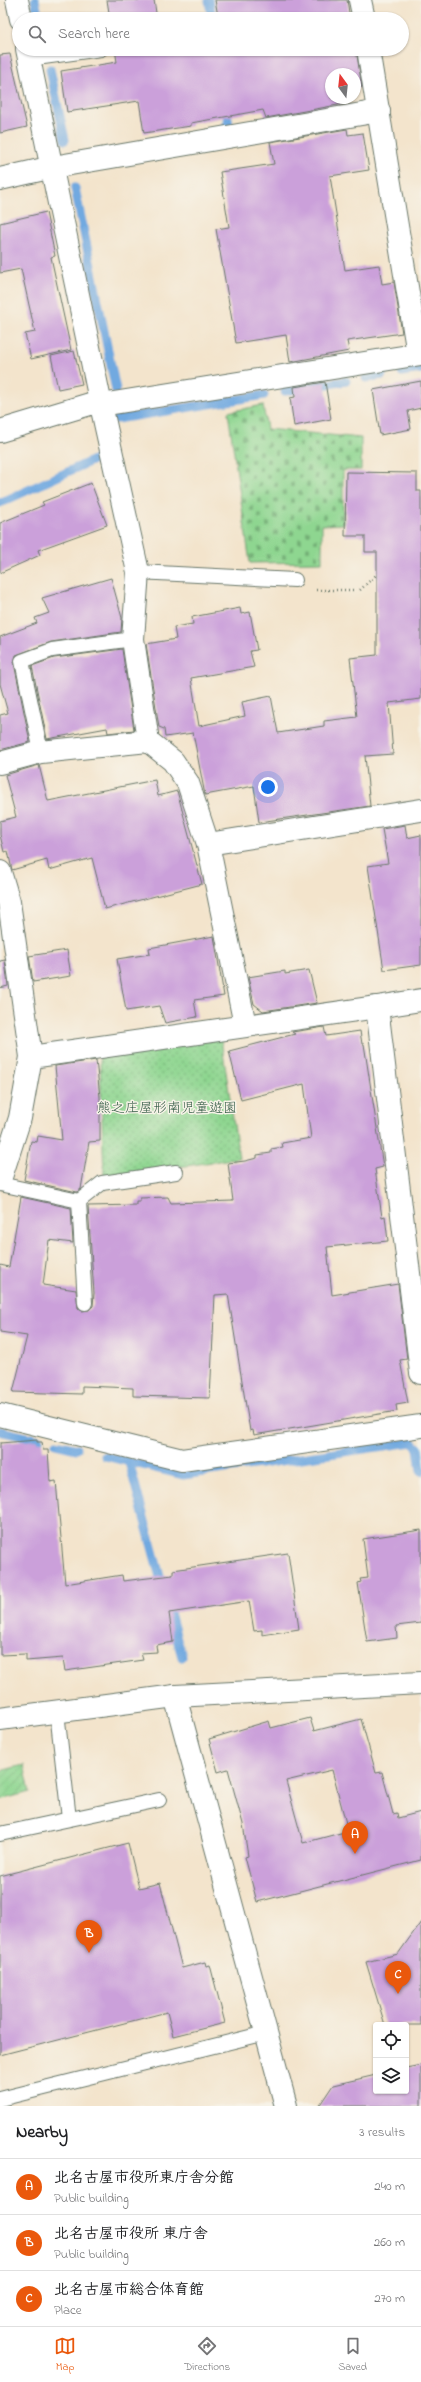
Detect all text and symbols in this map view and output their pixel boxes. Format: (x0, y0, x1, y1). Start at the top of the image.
search box (12, 12, 409, 56)
icon: search (26, 23, 48, 45)
text: Search here (58, 23, 130, 45)
north arrow (325, 68, 361, 104)
your location (258, 777, 278, 797)
park label: 熊之庄屋形南児童遊園 (97, 1098, 237, 1119)
pin: A (342, 1821, 368, 1854)
pin: B (76, 1920, 102, 1953)
pin: C (385, 1961, 411, 1994)
map controls (373, 2022, 409, 2094)
button: locate (373, 2022, 409, 2058)
button: layers (373, 2058, 409, 2094)
text: Nearby (16, 2120, 68, 2145)
text: 3 results (359, 2123, 405, 2142)
text: 北名古屋市役所東庁舎分館 (54, 2167, 234, 2189)
text: A (25, 2177, 33, 2196)
text: 240 m (374, 2177, 405, 2196)
text: Public building (54, 2189, 129, 2208)
text: 北名古屋市役所 東庁舎 (54, 2223, 208, 2245)
text: B (25, 2233, 33, 2252)
text: 260 m (374, 2233, 405, 2252)
text: Public building (54, 2245, 129, 2264)
text: 北名古屋市総合体育館 (54, 2279, 204, 2301)
text: C (25, 2289, 33, 2308)
text: 270 m (374, 2289, 405, 2308)
text: Place (54, 2301, 82, 2320)
tab: Map (54, 2335, 76, 2375)
tab: Directions (184, 2335, 230, 2375)
tab: Saved (338, 2335, 367, 2375)

